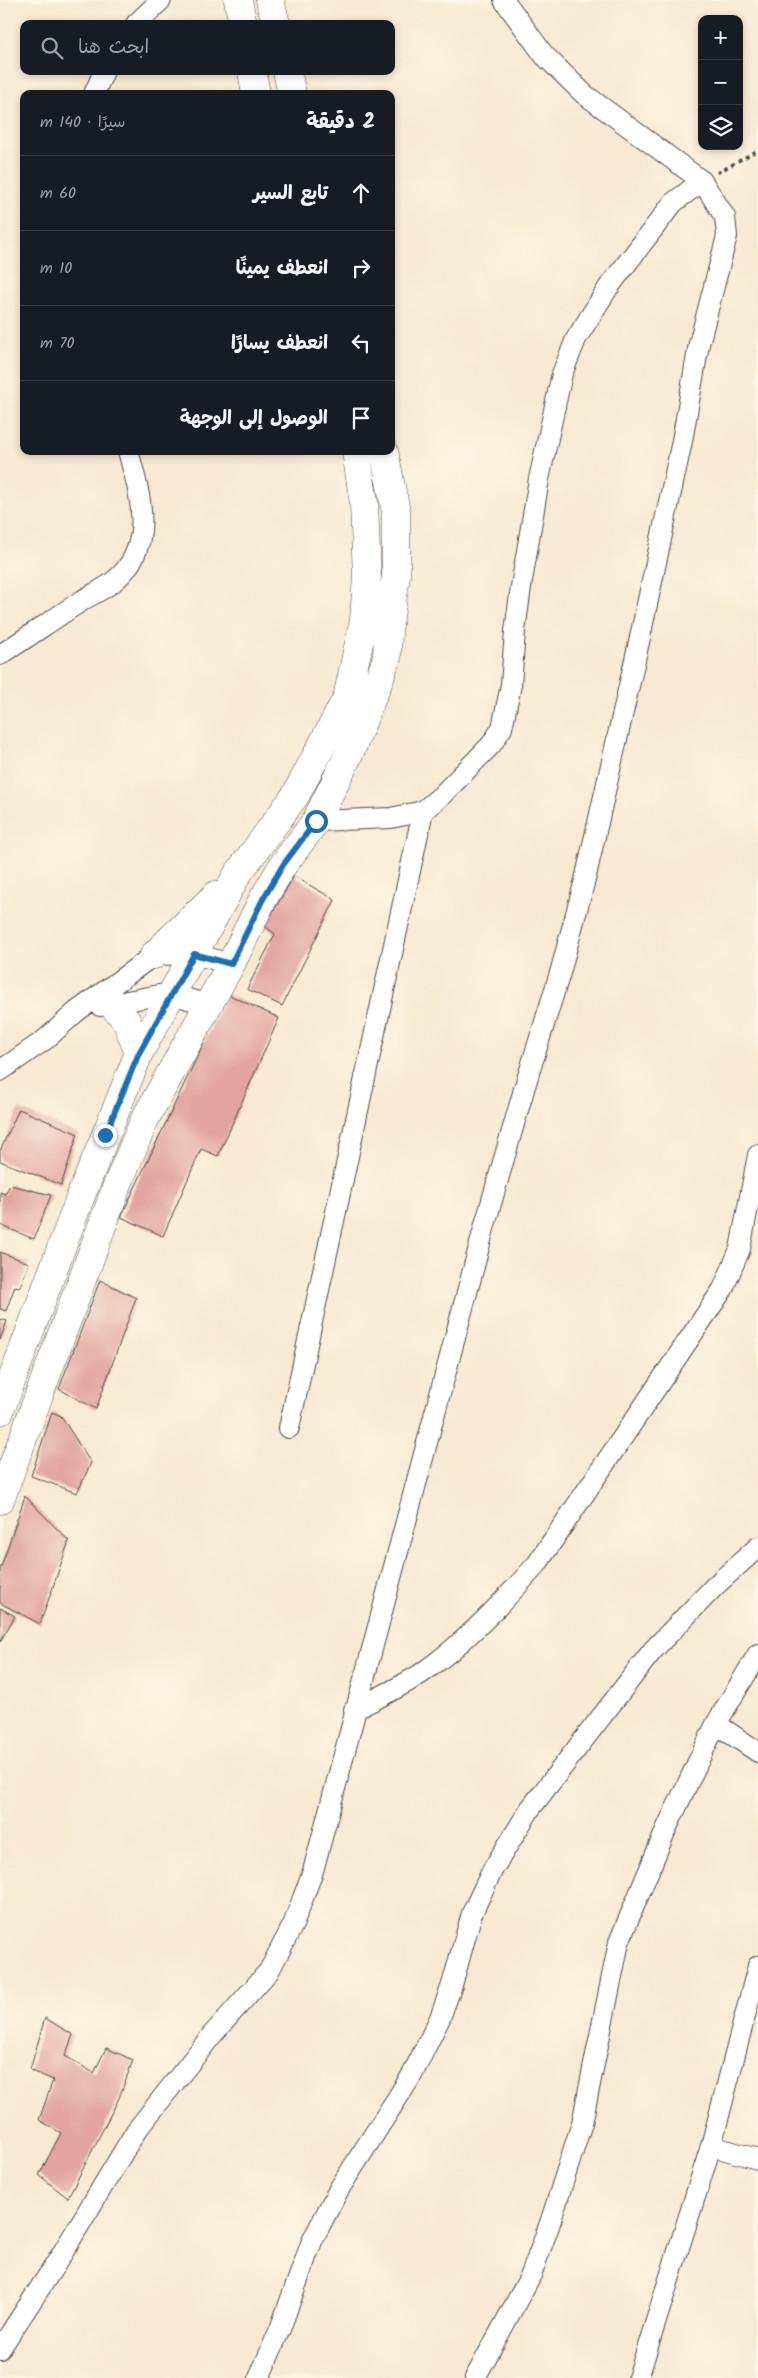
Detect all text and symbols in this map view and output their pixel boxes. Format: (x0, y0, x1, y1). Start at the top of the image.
map controls (698, 15, 743, 150)
button: + (698, 15, 743, 60)
search box (20, 20, 395, 75)
text: ابحث هنا (78, 33, 149, 63)
icon: search (38, 34, 66, 62)
button: − (698, 60, 743, 105)
button: layers (698, 105, 743, 150)
text: 2 دقيقة (306, 106, 375, 139)
text: سيرًا · 140 m (40, 110, 125, 135)
text: تابع السير (253, 179, 328, 209)
icon: ahead (347, 179, 375, 207)
text: 60 m (40, 181, 76, 206)
text: انعطف يمينًا (236, 254, 328, 284)
icon: right (347, 254, 375, 282)
text: 10 m (40, 256, 72, 281)
text: انعطف يسارًا (231, 329, 328, 359)
icon: left (347, 329, 375, 357)
text: 70 m (40, 331, 75, 356)
text: الوصول إلى الوجهة (180, 404, 328, 434)
icon: arrive (347, 404, 375, 432)
route start (305, 810, 328, 833)
route end (94, 1124, 117, 1147)

